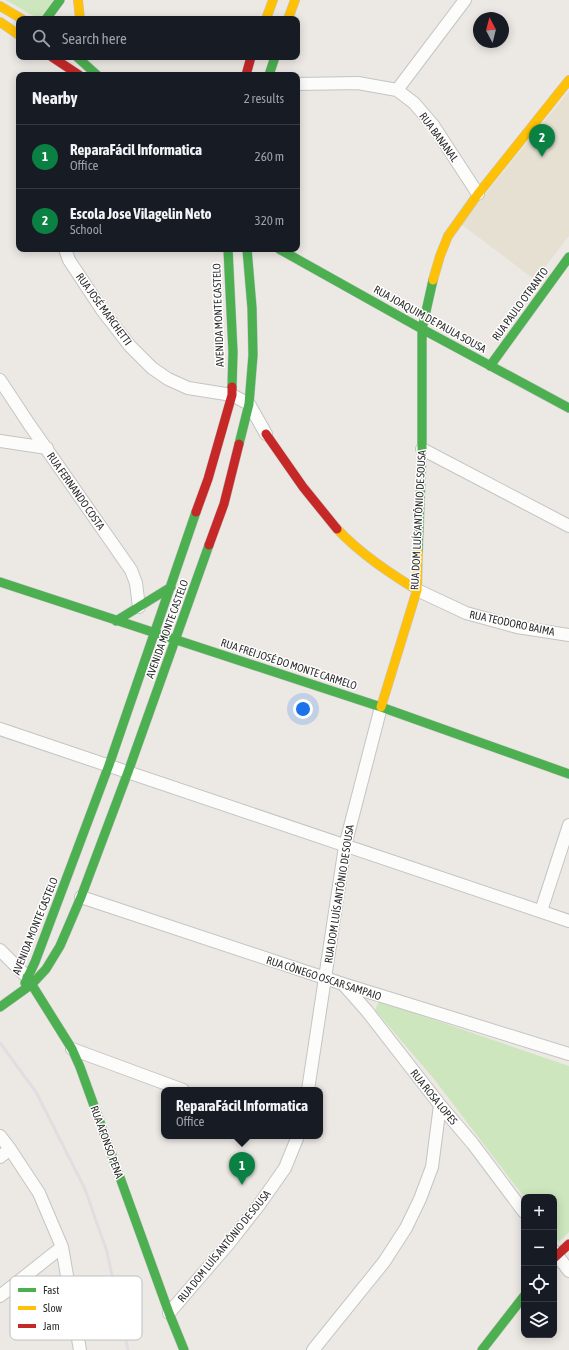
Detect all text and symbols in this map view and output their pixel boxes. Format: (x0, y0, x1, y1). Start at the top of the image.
north arrow (473, 12, 509, 48)
search box (16, 16, 300, 60)
icon: search (30, 27, 52, 49)
text: Search here (62, 30, 127, 47)
text: Nearby (32, 88, 78, 108)
text: 2 results (244, 91, 284, 106)
street label: RUA BANANAL (417, 110, 461, 164)
pin: 2 (529, 124, 555, 157)
text: ReparaFácil Informatica (70, 141, 202, 158)
text: 1 (42, 149, 48, 164)
text: 260 m (255, 149, 284, 164)
text: Office (70, 158, 98, 173)
text: Escola Jose Vilagelin Neto (70, 205, 212, 222)
text: 2 (42, 213, 48, 228)
text: 320 m (255, 213, 284, 228)
text: School (70, 222, 102, 237)
street label: AVENIDA MONTE CASTELO (210, 263, 226, 367)
street label: RUA PAULO OTRANTO (490, 265, 550, 343)
street label: RUA JOSÉ MARCHETTI (74, 271, 134, 347)
street label: RUA JOAQUIM DE PAULA SOUSA (372, 283, 489, 355)
street label: RUA DOM LUÍS ANTÔNIO DE SOUSA (408, 449, 428, 590)
street label: RUA FERNANDO COSTA (45, 450, 108, 532)
street label: AVENIDA MONTE CASTELO (144, 578, 190, 680)
street label: RUA TEODORO BAIMA (468, 608, 556, 638)
street label: RUA FREI JOSÉ DO MONTE CARMELO (219, 636, 359, 692)
your location (293, 699, 313, 719)
street label: RUA DOM LUÍS ANTÔNIO DE SOUSA (322, 823, 356, 964)
street label: AVENIDA MONTE CASTELO (10, 876, 60, 976)
street label: RUA CÔNEGO OSCAR SAMPAIO (265, 954, 383, 1002)
street label: RUA ROSA LOPES (408, 1067, 460, 1127)
popup (161, 1087, 323, 1139)
text: ReparaFácil Informatica (176, 1097, 308, 1114)
street label: RUA AFONSO PENA (88, 1104, 126, 1180)
text: Office (176, 1114, 204, 1129)
pin: 1 (229, 1152, 255, 1185)
street label: RUA DOM LUÍS ANTÔNIO DE SOUSA (175, 1187, 273, 1304)
map controls (521, 1194, 557, 1338)
button: + (521, 1194, 557, 1230)
button: − (521, 1230, 557, 1266)
button: locate (521, 1266, 557, 1302)
legend (10, 1276, 142, 1340)
text: Fast (43, 1284, 59, 1296)
text: Slow (43, 1302, 62, 1314)
button: layers (521, 1302, 557, 1338)
text: Jam (43, 1320, 60, 1332)

